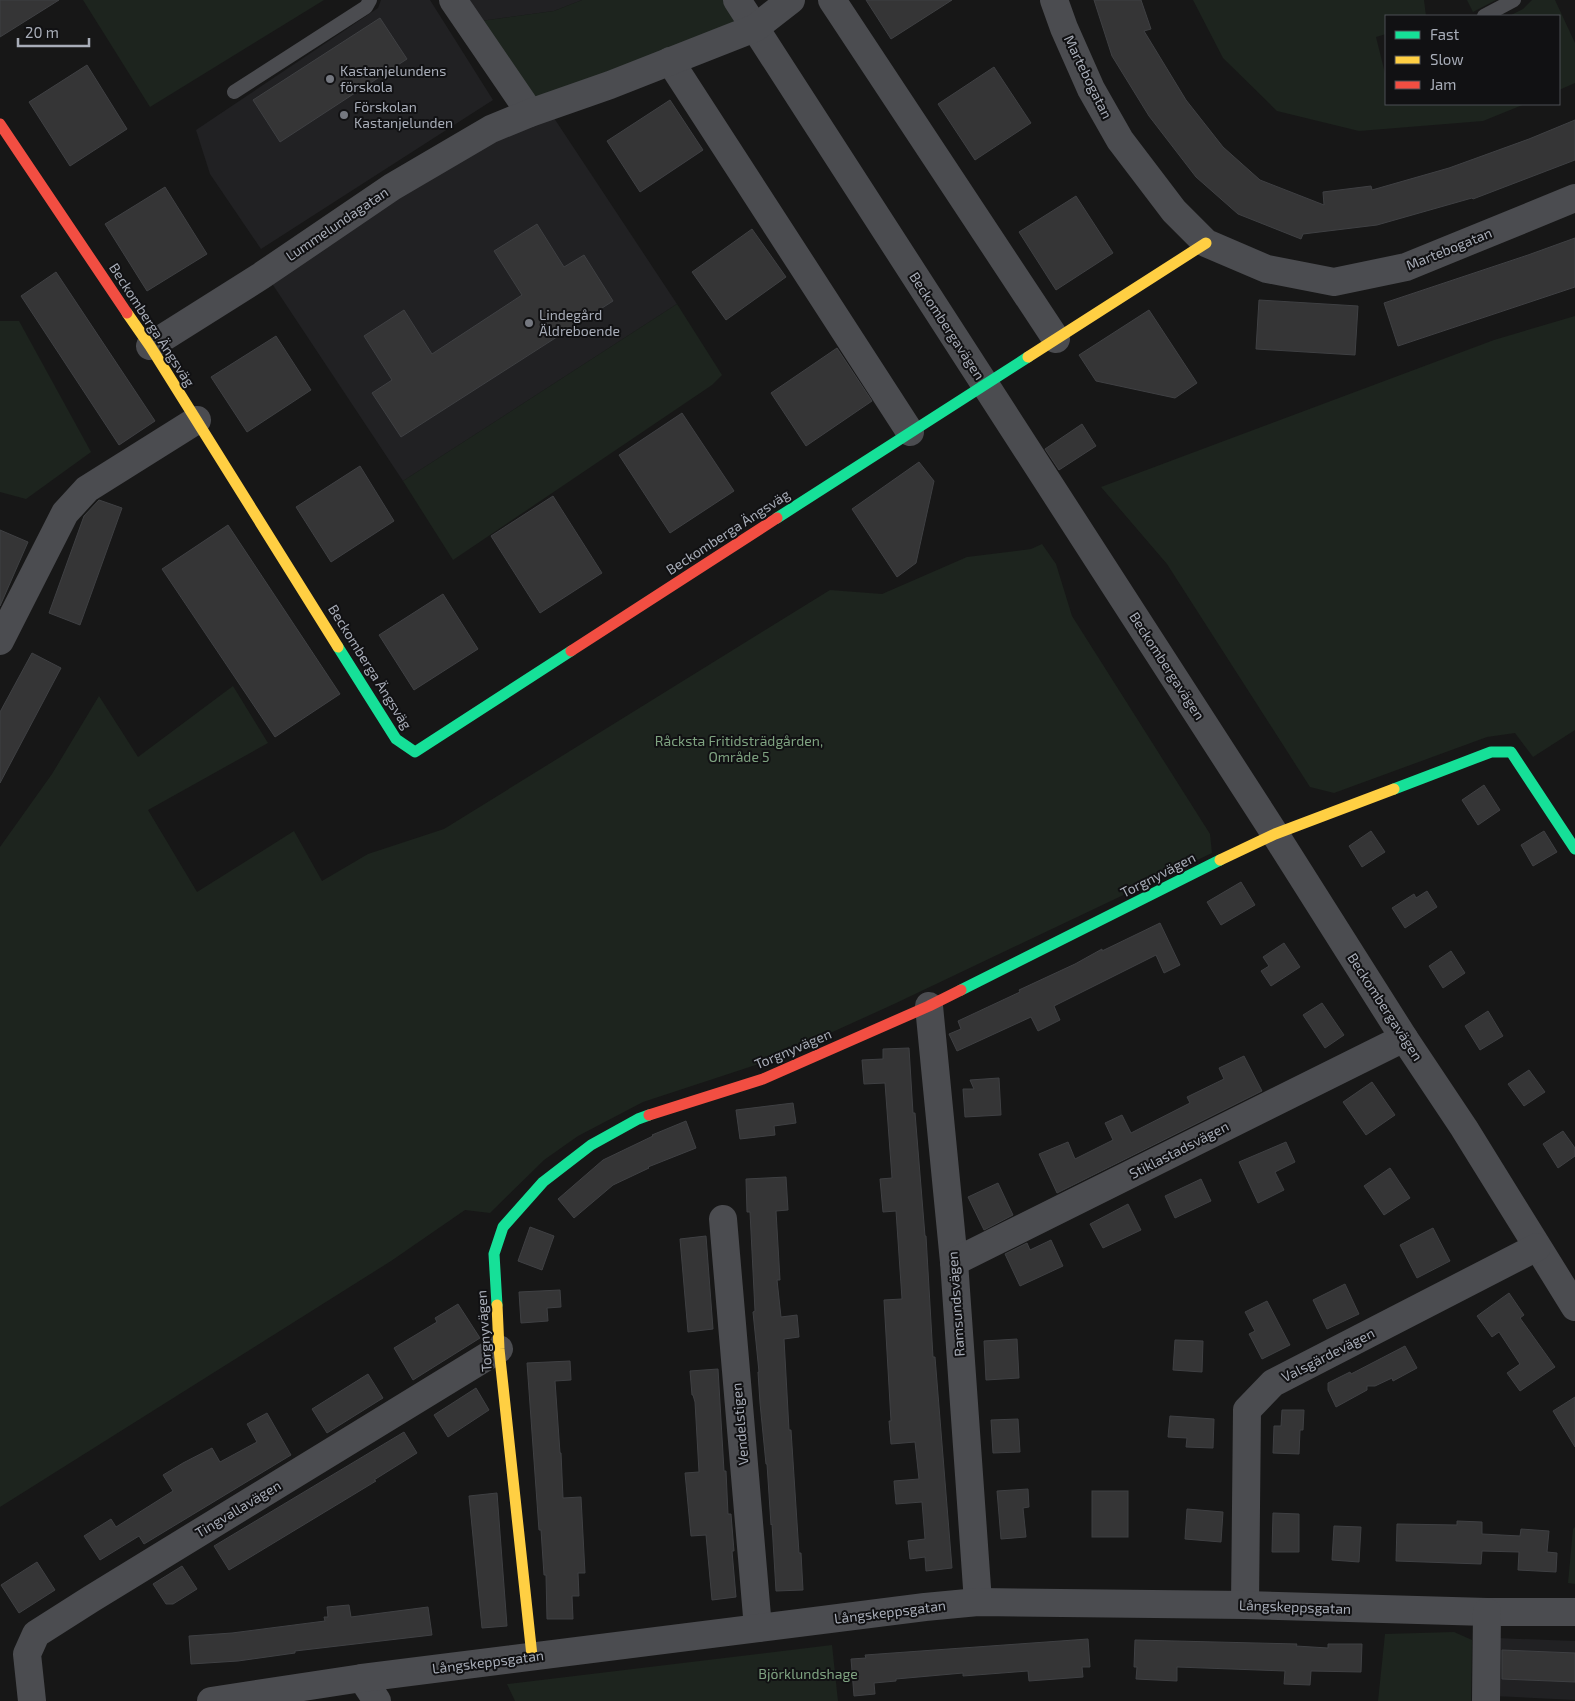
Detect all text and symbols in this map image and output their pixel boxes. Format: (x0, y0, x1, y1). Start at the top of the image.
scale bar (18, 15, 89, 47)
legend (1385, 15, 1560, 105)
text: 20 m (25, 23, 59, 41)
text: Fast (1430, 25, 1460, 43)
street label: Martebogatan (1061, 32, 1116, 121)
text: Slow (1430, 50, 1464, 68)
place label: Kastanjelundens förskola (340, 62, 446, 95)
marker: Kastanjelundens förskola (324, 73, 336, 85)
text: Jam (1430, 75, 1456, 93)
place label: Förskolan Kastanjelunden (354, 98, 453, 131)
marker: Förskolan Kastanjelunden (338, 109, 350, 121)
street label: Lummelundagatan (282, 183, 391, 264)
street label: Martebogatan (1403, 224, 1494, 273)
street label: Beckomberga Ängsväg (106, 260, 199, 390)
street label: Beckombergavägen (906, 269, 989, 383)
place label: Lindegård Äldreboende (539, 306, 620, 339)
marker: Lindegård Äldreboende (523, 317, 535, 329)
street label: Beckomberga Ängsväg (663, 485, 793, 578)
street label: Beckomberga Ängsväg (325, 601, 416, 732)
street label: Beckombergavägen (1126, 609, 1209, 723)
park label: Råcksta Fritidsträdgården, Område 5 (655, 732, 823, 765)
street label: Torgnyvägen (1117, 848, 1198, 901)
street label: Beckombergavägen (1344, 950, 1427, 1064)
street label: Torgnyvägen (752, 1025, 834, 1072)
street label: Stiklastadsvägen (1126, 1117, 1231, 1182)
street label: Ramsundsvägen (943, 1251, 968, 1357)
street label: Torgnyvägen (472, 1290, 495, 1372)
street label: Valsgärdevägen (1279, 1324, 1377, 1385)
street label: Vendelstigen (727, 1382, 752, 1466)
street label: Tingvallavägen (192, 1476, 284, 1541)
street label: Långskeppsgatan (833, 1596, 947, 1627)
street label: Långskeppsgatan (1239, 1596, 1351, 1617)
street label: Långskeppsgatan (431, 1646, 545, 1677)
park label: Björklundshage (758, 1665, 858, 1682)

